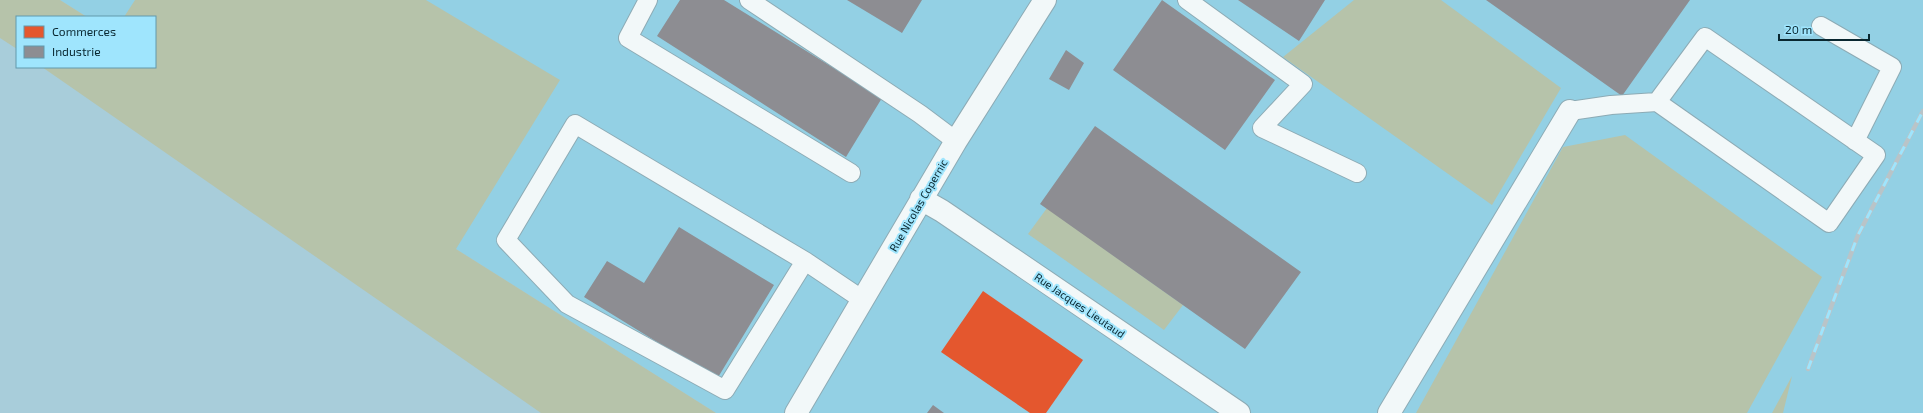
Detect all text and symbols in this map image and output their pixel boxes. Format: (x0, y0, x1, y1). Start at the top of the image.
legend (16, 16, 156, 68)
scale bar (1779, 16, 1869, 42)
text: 20 m (1785, 22, 1812, 36)
text: Commerces (52, 24, 116, 38)
text: Industrie (52, 44, 101, 58)
street label: Rue Nicolas Copernic (886, 156, 950, 254)
street label: Rue Jacques Lieutaud (1032, 270, 1128, 340)

